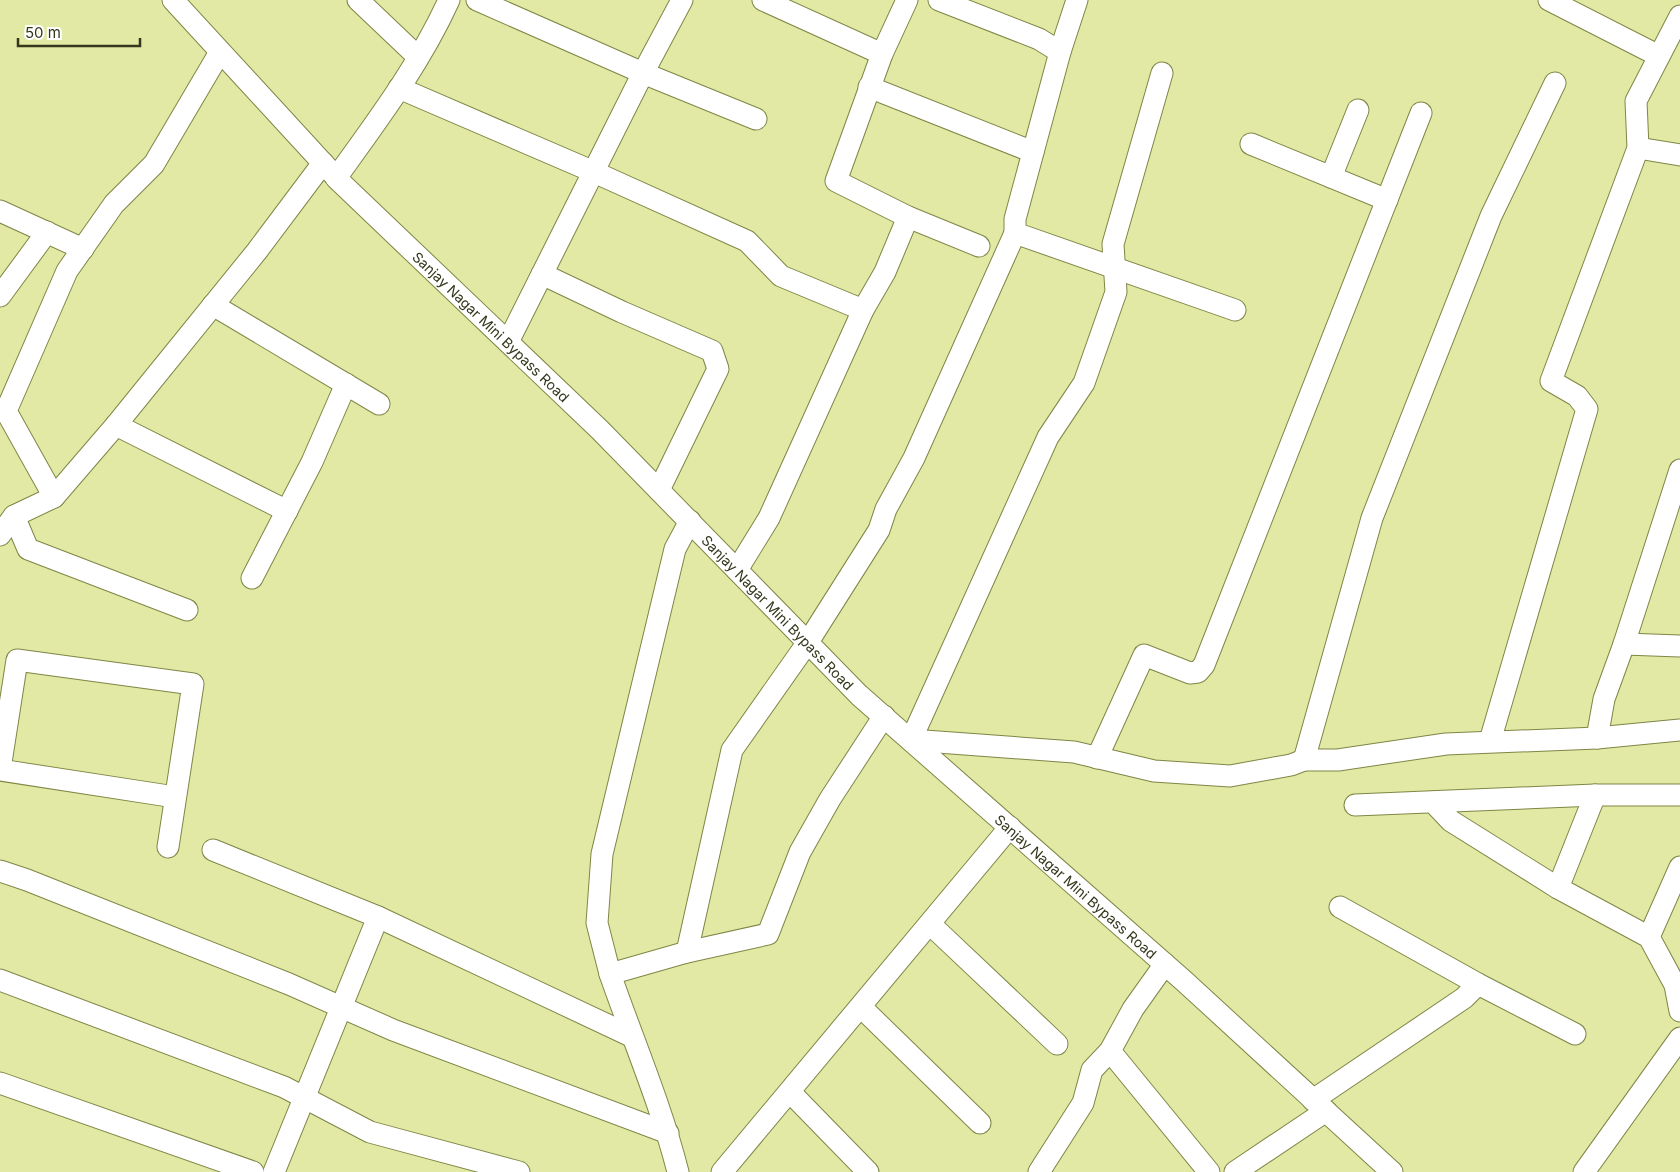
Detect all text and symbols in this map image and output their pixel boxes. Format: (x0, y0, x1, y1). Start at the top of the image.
scale bar (18, 15, 140, 47)
text: 50 m (25, 23, 61, 42)
street label: Sanjay Nagar Mini Bypass Road (410, 248, 573, 405)
street label: Sanjay Nagar Mini Bypass Road (699, 531, 858, 693)
street label: Sanjay Nagar Mini Bypass Road (992, 810, 1161, 962)

